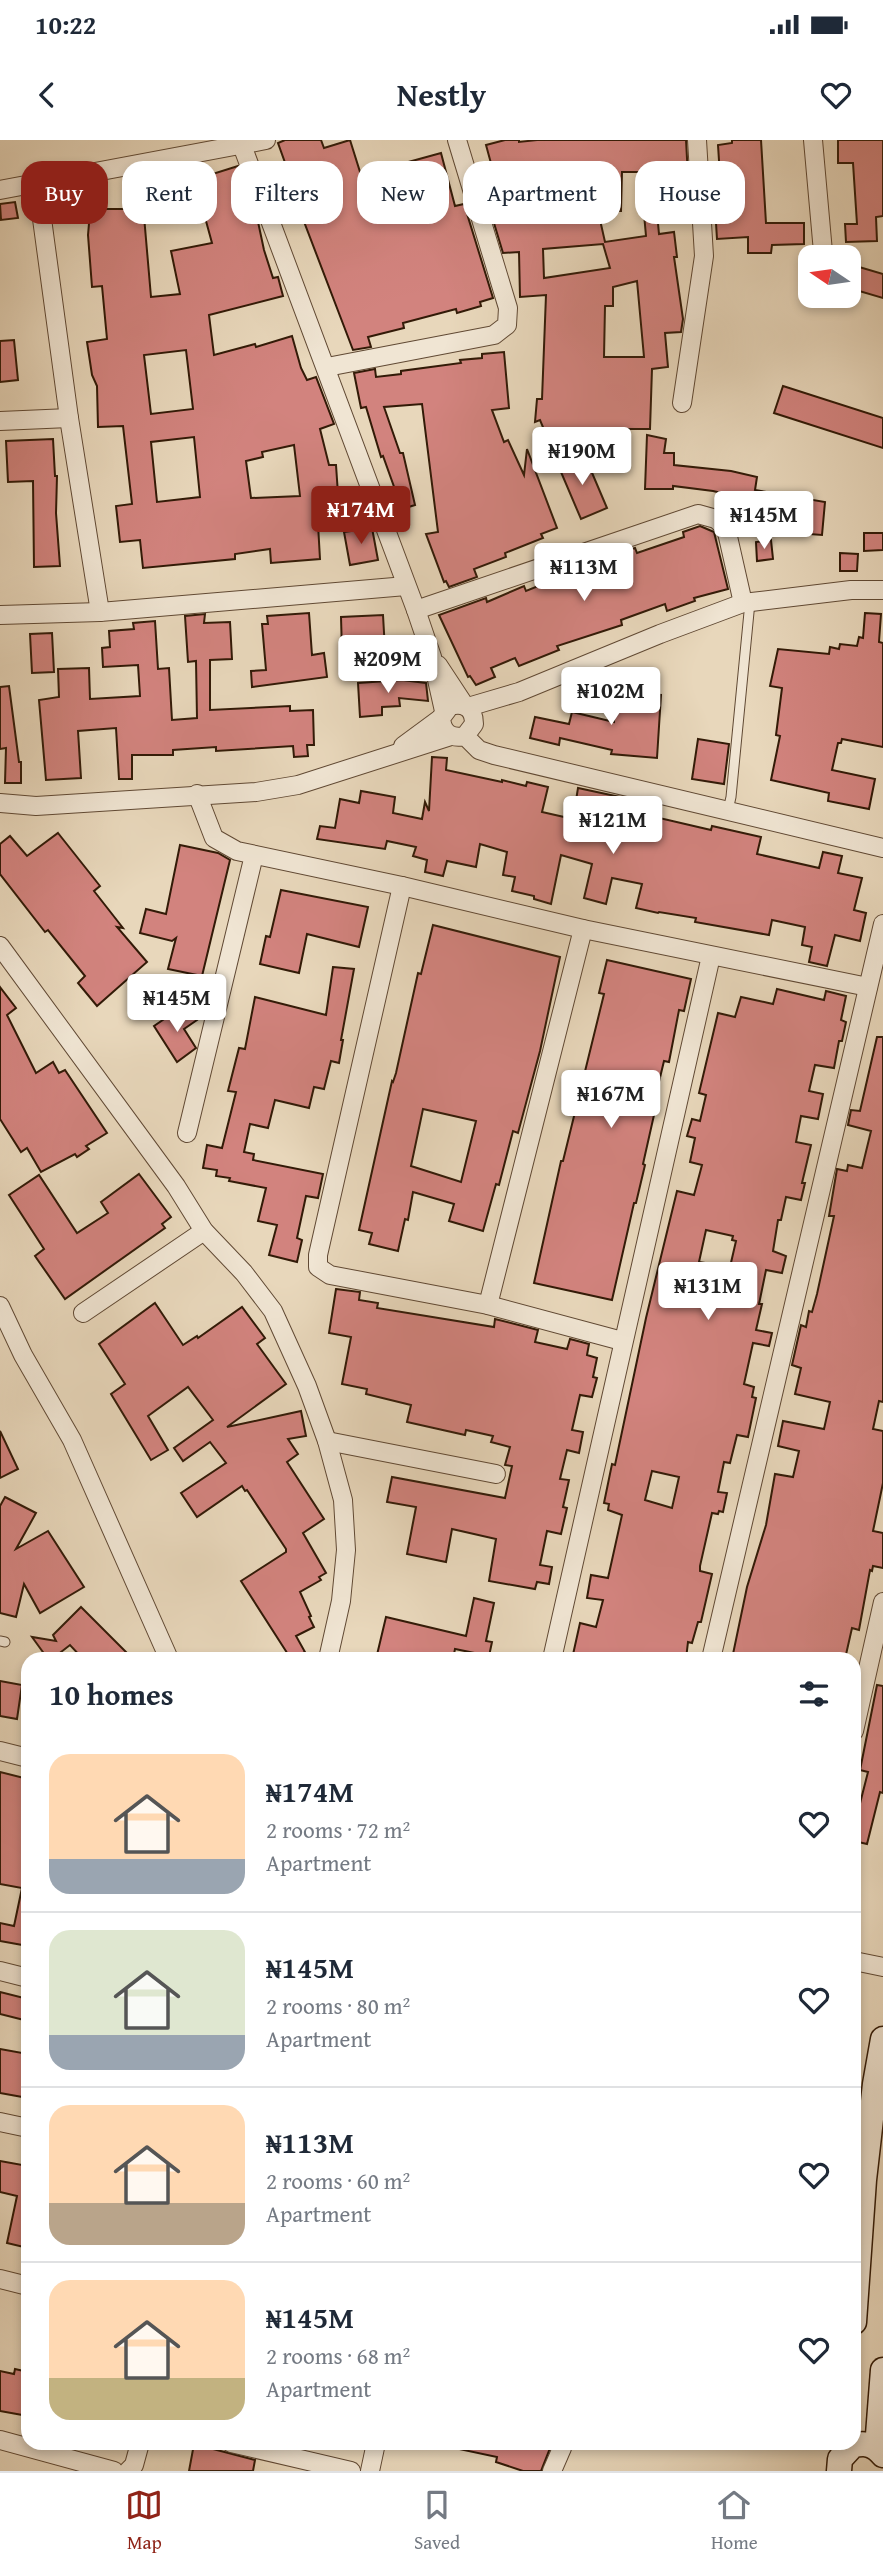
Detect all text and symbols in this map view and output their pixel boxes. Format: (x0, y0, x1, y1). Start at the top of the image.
text: 10:22 (35, 5, 96, 44)
text: Nestly (397, 71, 486, 118)
icon: back (28, 76, 66, 114)
icon: heart (817, 76, 855, 114)
chip: Buy (21, 161, 108, 224)
chip: Rent (122, 161, 217, 224)
chip: Filters (231, 161, 343, 224)
chip: New (357, 161, 449, 224)
chip: Apartment (463, 161, 621, 224)
chip: House (635, 161, 745, 224)
north arrow (798, 245, 861, 308)
map controls (798, 245, 861, 308)
pin: ₦190M (533, 428, 631, 487)
text: ₦190M (548, 433, 616, 466)
pin: ₦174M (312, 486, 410, 546)
text: ₦174M (327, 492, 395, 525)
pin: ₦145M (715, 492, 813, 551)
text: ₦145M (730, 497, 798, 530)
pin: ₦113M (535, 544, 633, 603)
text: ₦113M (550, 549, 618, 582)
pin: ₦209M (339, 636, 437, 695)
text: ₦209M (354, 641, 422, 674)
pin: ₦102M (562, 668, 660, 727)
text: ₦102M (577, 673, 645, 706)
pin: ₦121M (564, 796, 662, 856)
text: ₦121M (579, 802, 647, 835)
pin: ₦145M (128, 974, 226, 1034)
text: ₦145M (143, 980, 211, 1013)
pin: ₦167M (562, 1070, 660, 1130)
text: ₦167M (577, 1076, 645, 1109)
pin: ₦131M (659, 1262, 757, 1322)
text: ₦131M (674, 1268, 742, 1301)
text: 10 homes (49, 1672, 174, 1716)
icon: filters (795, 1675, 833, 1713)
text: ₦174M (266, 1769, 354, 1813)
icon: home (105, 1782, 189, 1866)
icon: heart (795, 1805, 833, 1843)
text: 2 rooms · 72 m² (266, 1813, 410, 1846)
text: Apartment (266, 1846, 371, 1879)
text: ₦145M (266, 1945, 354, 1989)
icon: home (105, 1958, 189, 2042)
icon: heart (795, 1981, 833, 2019)
text: 2 rooms · 80 m² (266, 1989, 410, 2022)
text: Apartment (266, 2022, 371, 2055)
text: ₦113M (266, 2120, 354, 2164)
icon: home (105, 2133, 189, 2217)
icon: heart (795, 2156, 833, 2194)
text: 2 rooms · 60 m² (266, 2164, 410, 2197)
text: Apartment (266, 2197, 371, 2230)
text: ₦145M (266, 2295, 354, 2339)
icon: home (105, 2308, 189, 2392)
icon: heart (795, 2331, 833, 2369)
text: 2 rooms · 68 m² (266, 2339, 410, 2372)
text: Apartment (266, 2372, 371, 2405)
tab: Map (125, 2486, 163, 2556)
tab: Saved (414, 2486, 460, 2556)
tab: Home (711, 2486, 758, 2556)

